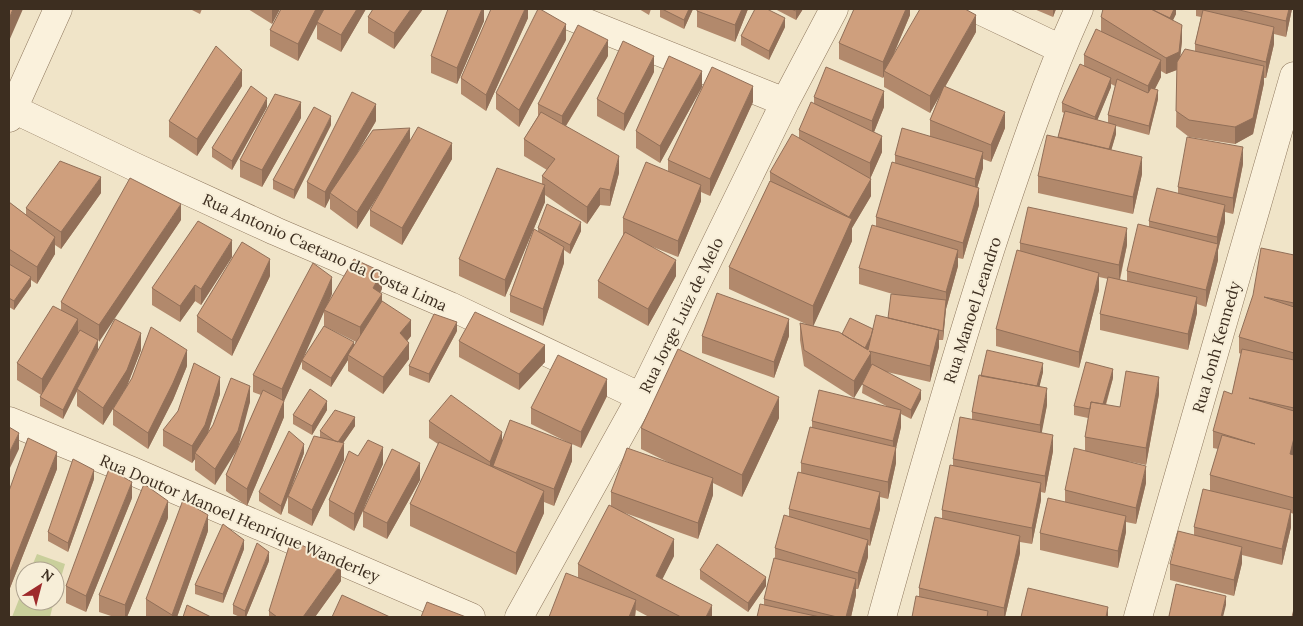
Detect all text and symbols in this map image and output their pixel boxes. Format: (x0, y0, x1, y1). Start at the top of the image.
street label: Rua Antonio Caetano da Costa Lima (200, 189, 450, 315)
street label: Rua Jorge Luiz de Melo (635, 234, 727, 396)
street label: Rua Manoel Leandro (939, 234, 1005, 386)
street label: Rua Jonh Kennedy (1188, 278, 1245, 415)
street label: Rua Doutor Manoel Henrique Wanderley (97, 450, 383, 586)
north arrow (15, 561, 65, 611)
text: N (38, 565, 57, 586)

